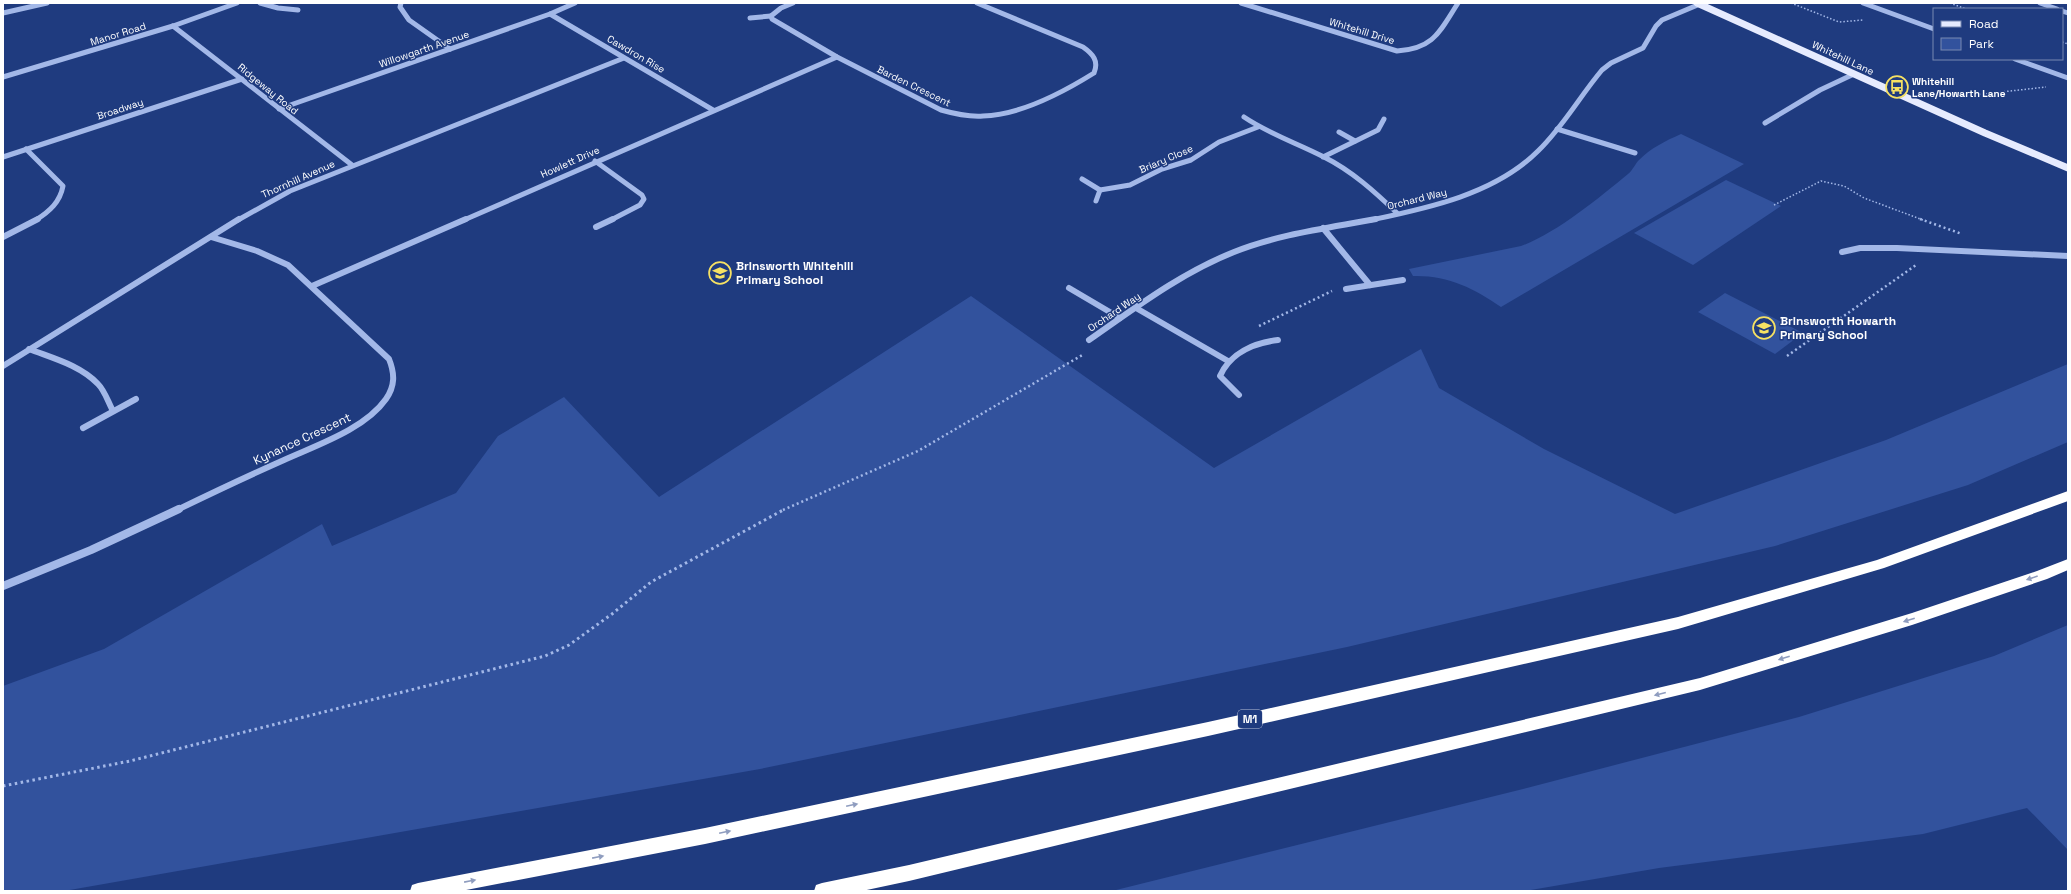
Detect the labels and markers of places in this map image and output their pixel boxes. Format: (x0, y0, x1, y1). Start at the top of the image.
bus stop icon: Whitehill Lane/Howarth Lane (1884, 74, 1910, 100)
place label: Whitehill Lane/Howarth Lane (1912, 75, 2006, 100)
place label: Brinsworth Whitehill Primary School (736, 258, 853, 288)
school or university icon: Brinsworth Whitehill Primary School (707, 260, 733, 286)
place label: Brinsworth Howarth Primary School (1780, 313, 1896, 343)
school or university icon: Brinsworth Howarth Primary School (1751, 315, 1777, 341)

